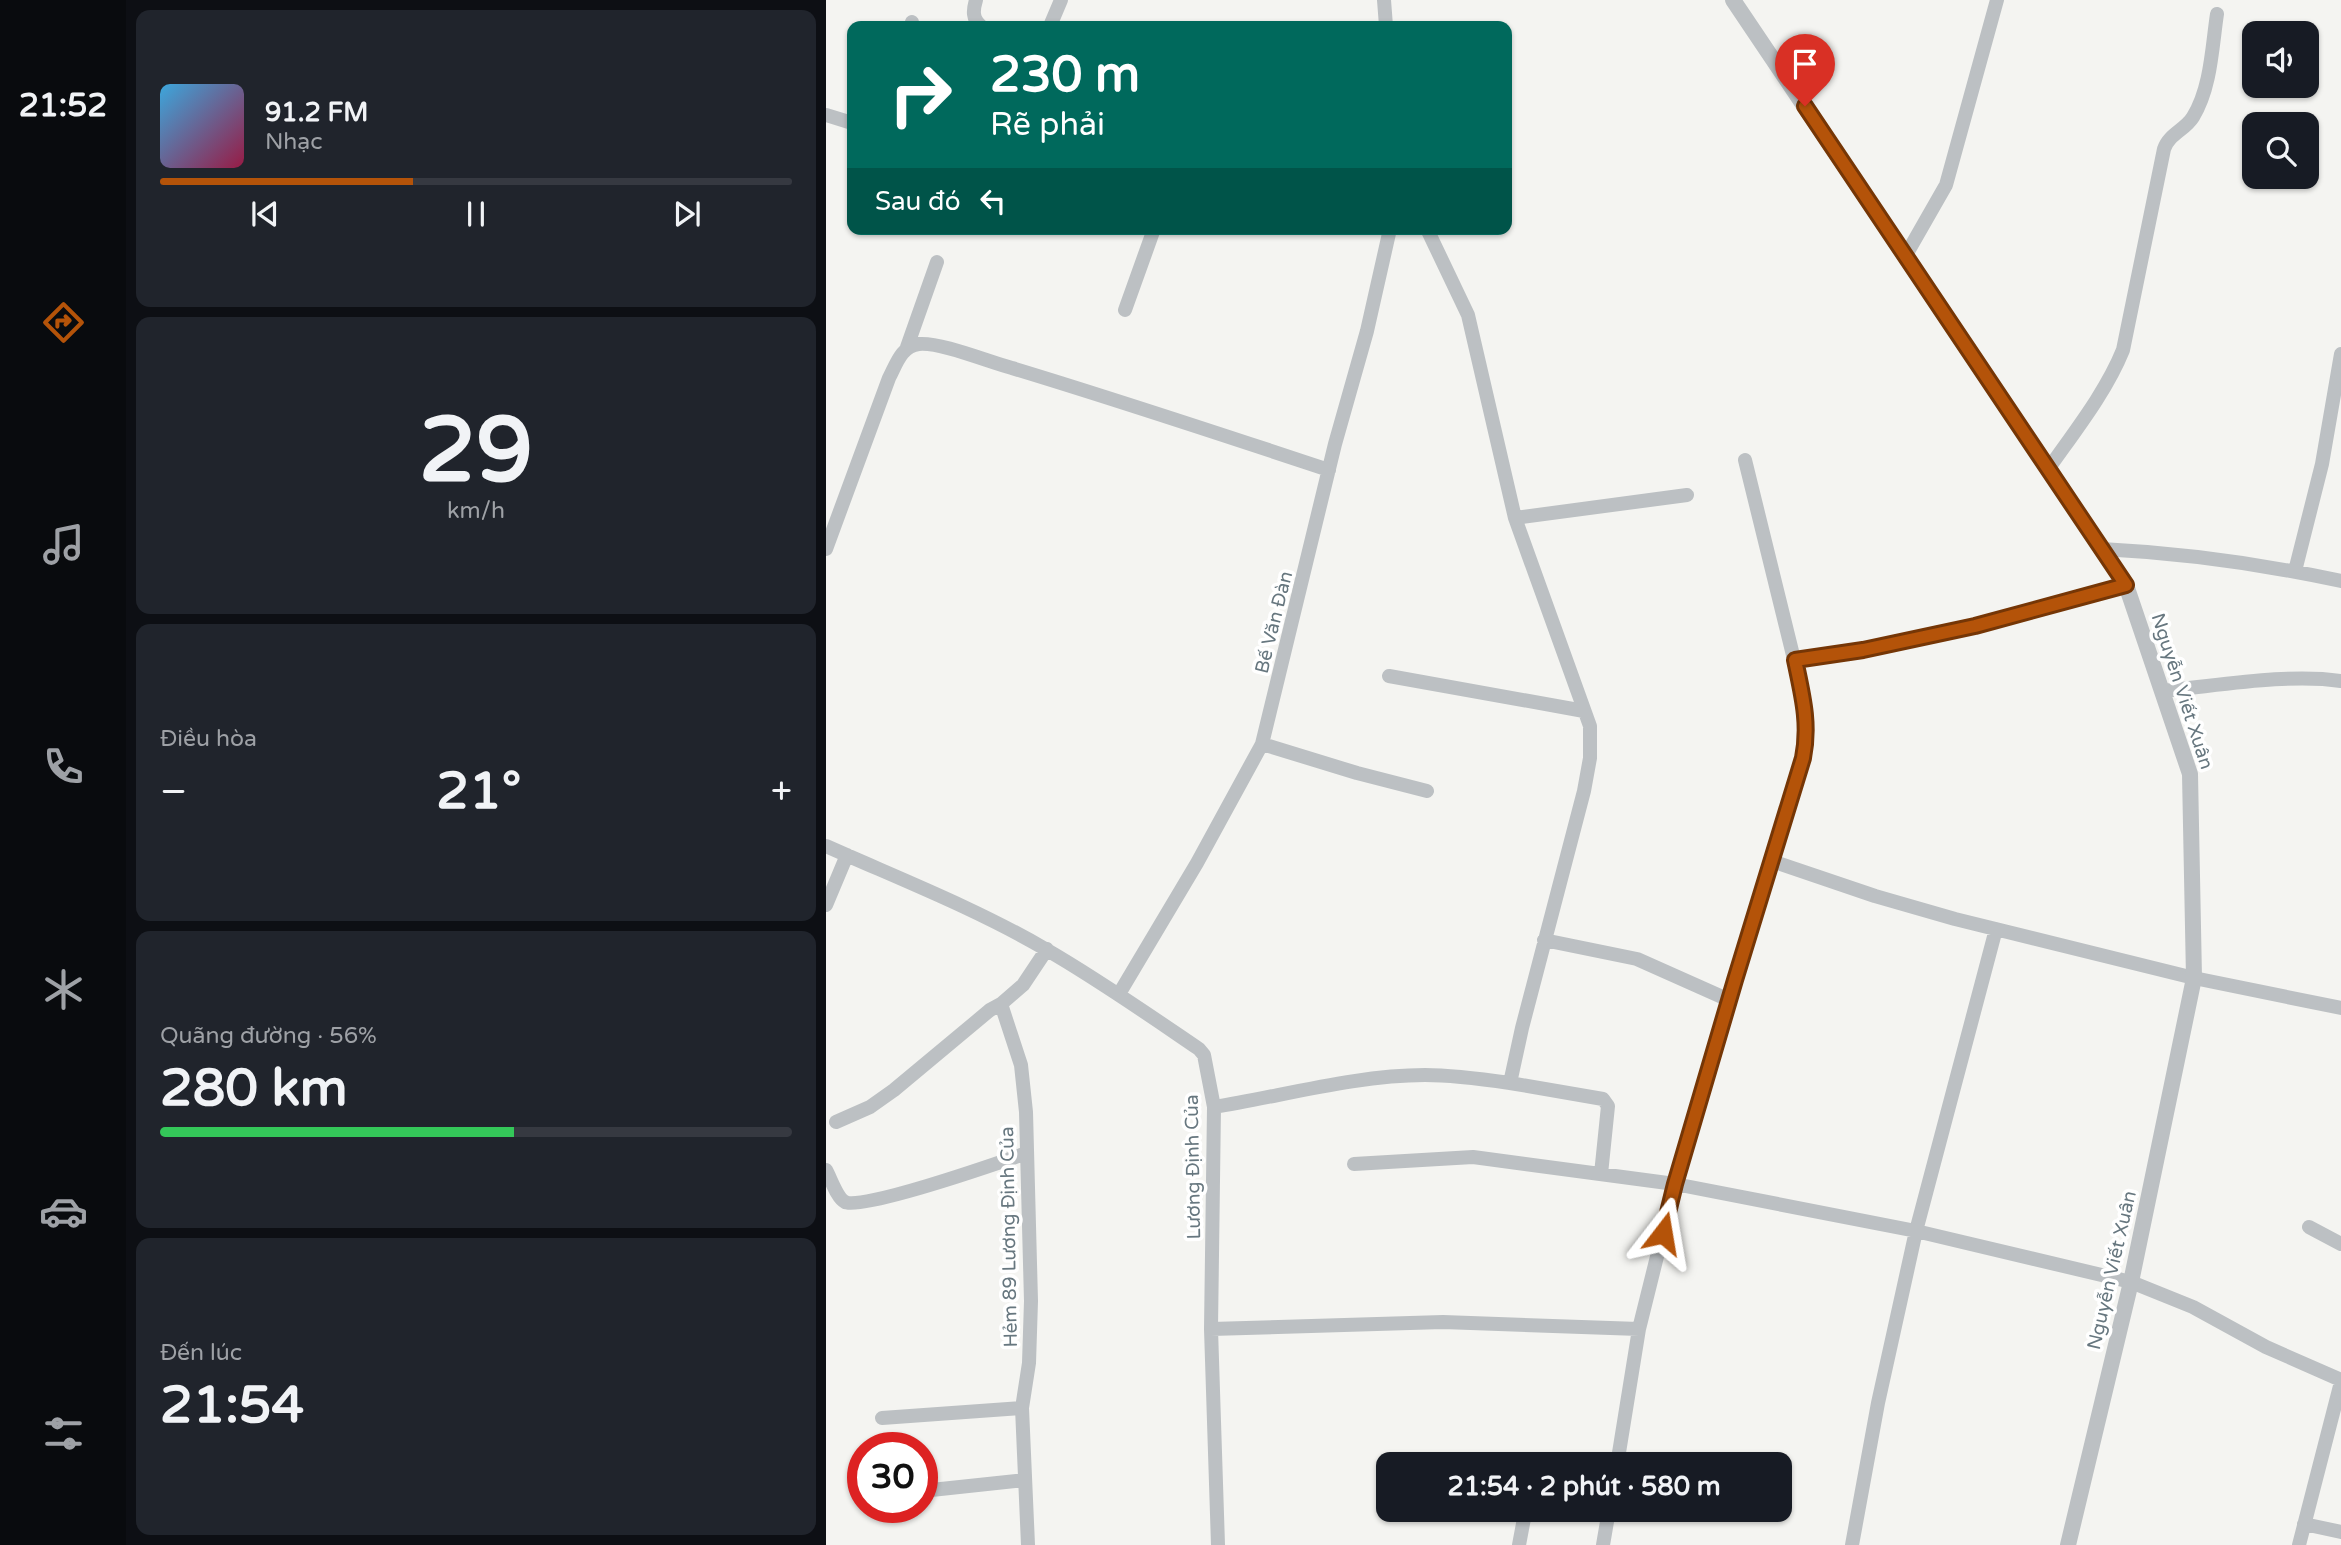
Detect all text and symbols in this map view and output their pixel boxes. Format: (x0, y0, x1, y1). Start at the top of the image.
map controls (2242, 21, 2319, 189)
button: sound (2242, 21, 2319, 98)
pin (1775, 34, 1835, 106)
icon: arrive (1786, 45, 1824, 83)
text: 230 m (990, 46, 1140, 105)
icon: right (875, 49, 966, 140)
text: 21:52 (19, 87, 107, 125)
text: 91.2 FM (265, 97, 368, 128)
text: Rẽ phải (990, 106, 1105, 144)
button: search (2242, 112, 2319, 189)
text: Nhạc (265, 128, 322, 156)
icon: left (974, 182, 1012, 220)
text: Sau đó (875, 186, 960, 217)
icon: previous (246, 195, 284, 233)
icon: pause (457, 195, 495, 233)
icon: next (668, 195, 706, 233)
icon: directions (39, 298, 88, 347)
text: 29 (419, 396, 533, 506)
text: km/h (447, 497, 505, 525)
icon: music (39, 520, 88, 569)
street label: Bế Văn Đàn (1251, 569, 1297, 676)
street label: Nguyễn Viết Xuân (2146, 611, 2218, 772)
text: Điều hòa (160, 725, 257, 753)
icon: phone (39, 742, 88, 791)
text: 21° (436, 760, 521, 823)
text: − (160, 769, 187, 815)
text: + (771, 769, 792, 815)
icon: climate (39, 965, 88, 1014)
text: Quãng đường · 56% (160, 1022, 377, 1050)
text: 280 km (160, 1057, 348, 1120)
street label: Lương Định Của (1181, 1094, 1205, 1240)
street label: Hẻm 89 Lương Định Của (996, 1126, 1022, 1348)
icon: car (39, 1187, 88, 1236)
street label: Nguyễn Viết Xuân (2083, 1189, 2141, 1352)
position arrow (1626, 1196, 1700, 1270)
text: Đến lúc (160, 1339, 242, 1367)
text: 21:54 (160, 1374, 304, 1437)
icon: filters (39, 1409, 88, 1458)
speed limit sign: 30 (847, 1432, 938, 1523)
text: 21:54 · 2 phút · 580 m (1447, 1471, 1721, 1502)

